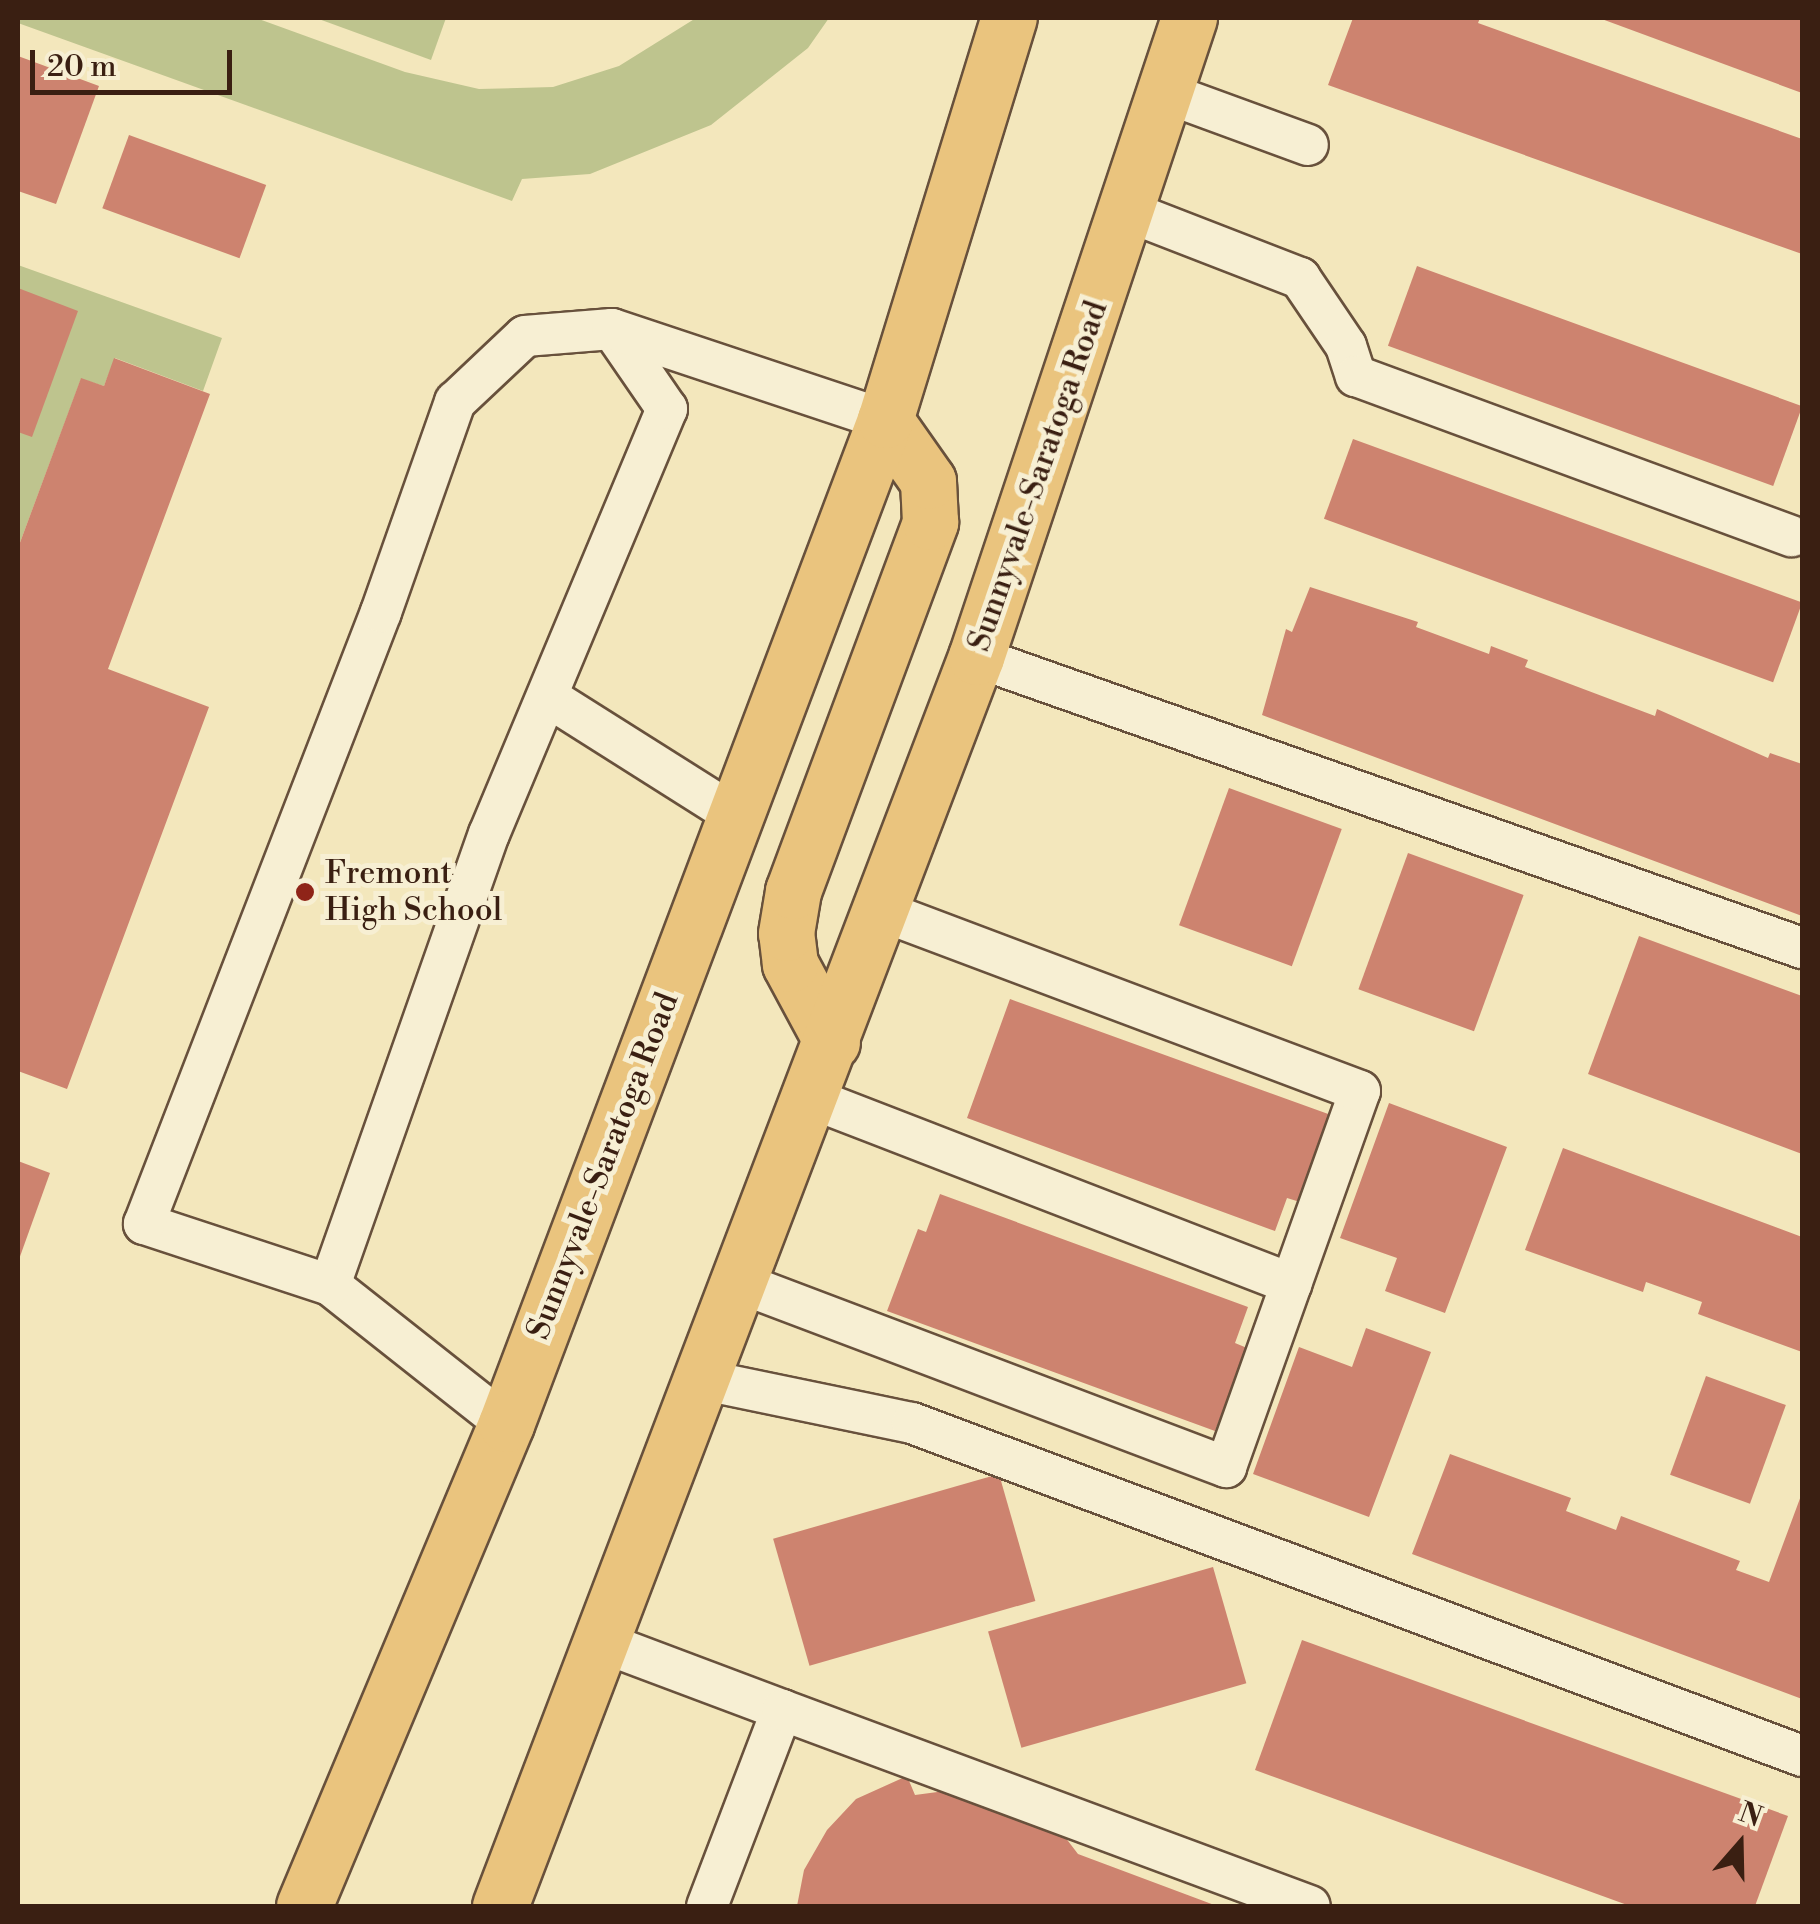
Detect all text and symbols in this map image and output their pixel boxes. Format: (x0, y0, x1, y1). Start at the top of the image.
scale bar (35, 30, 238, 92)
text: 20 m (47, 48, 116, 86)
street label: Sunnyvale-Saratoga Road (960, 296, 1116, 656)
place label: Fremont High School (325, 855, 502, 930)
marker: Fremont High School (294, 881, 316, 903)
street label: Sunnyvale-Saratoga Road (519, 987, 687, 1345)
north arrow (1690, 1794, 1790, 1894)
text: N (1734, 1795, 1767, 1836)

